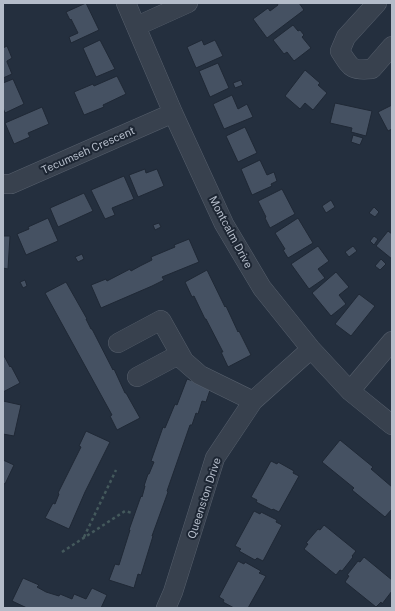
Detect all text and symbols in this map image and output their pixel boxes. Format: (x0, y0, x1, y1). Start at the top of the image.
street label: Tecumseh Crescent (40, 124, 136, 176)
street label: Montcalm Drive (207, 194, 255, 270)
street label: Queenston Drive (185, 456, 223, 540)

